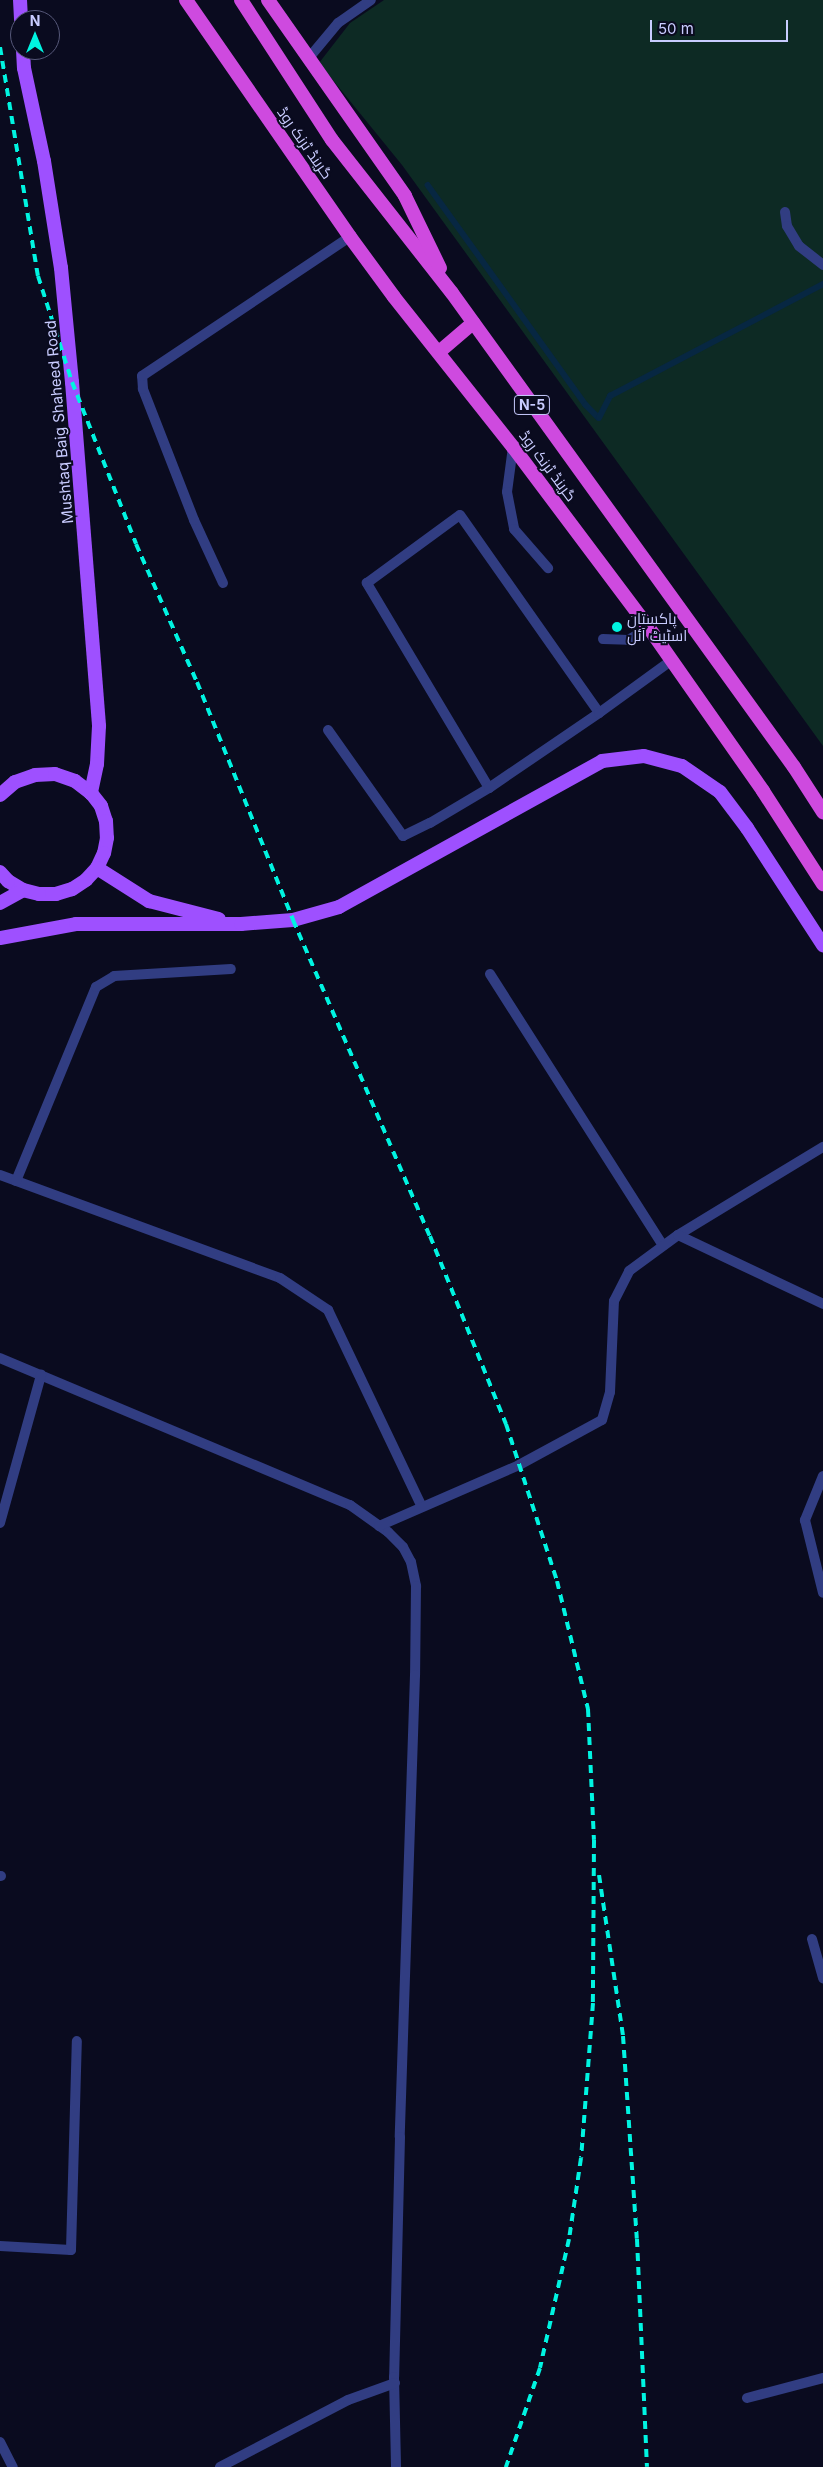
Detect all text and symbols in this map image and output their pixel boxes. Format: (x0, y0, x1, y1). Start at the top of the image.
north arrow (10, 10, 60, 60)
scale bar (653, 10, 790, 42)
text: N (30, 12, 40, 29)
text: 50 m (658, 19, 694, 38)
street label: گرینڈ ٹرنک روڈ (274, 104, 336, 182)
street label: Mushtaq Baig Shaheed Road (41, 320, 77, 524)
road number: N-5 (513, 394, 551, 416)
street label: گرینڈ ٹرنک روڈ (516, 427, 580, 505)
place label: پاکستان اسٹیٹ آئل (627, 609, 687, 644)
marker: پاکستان اسٹیٹ آئل (611, 621, 623, 633)

